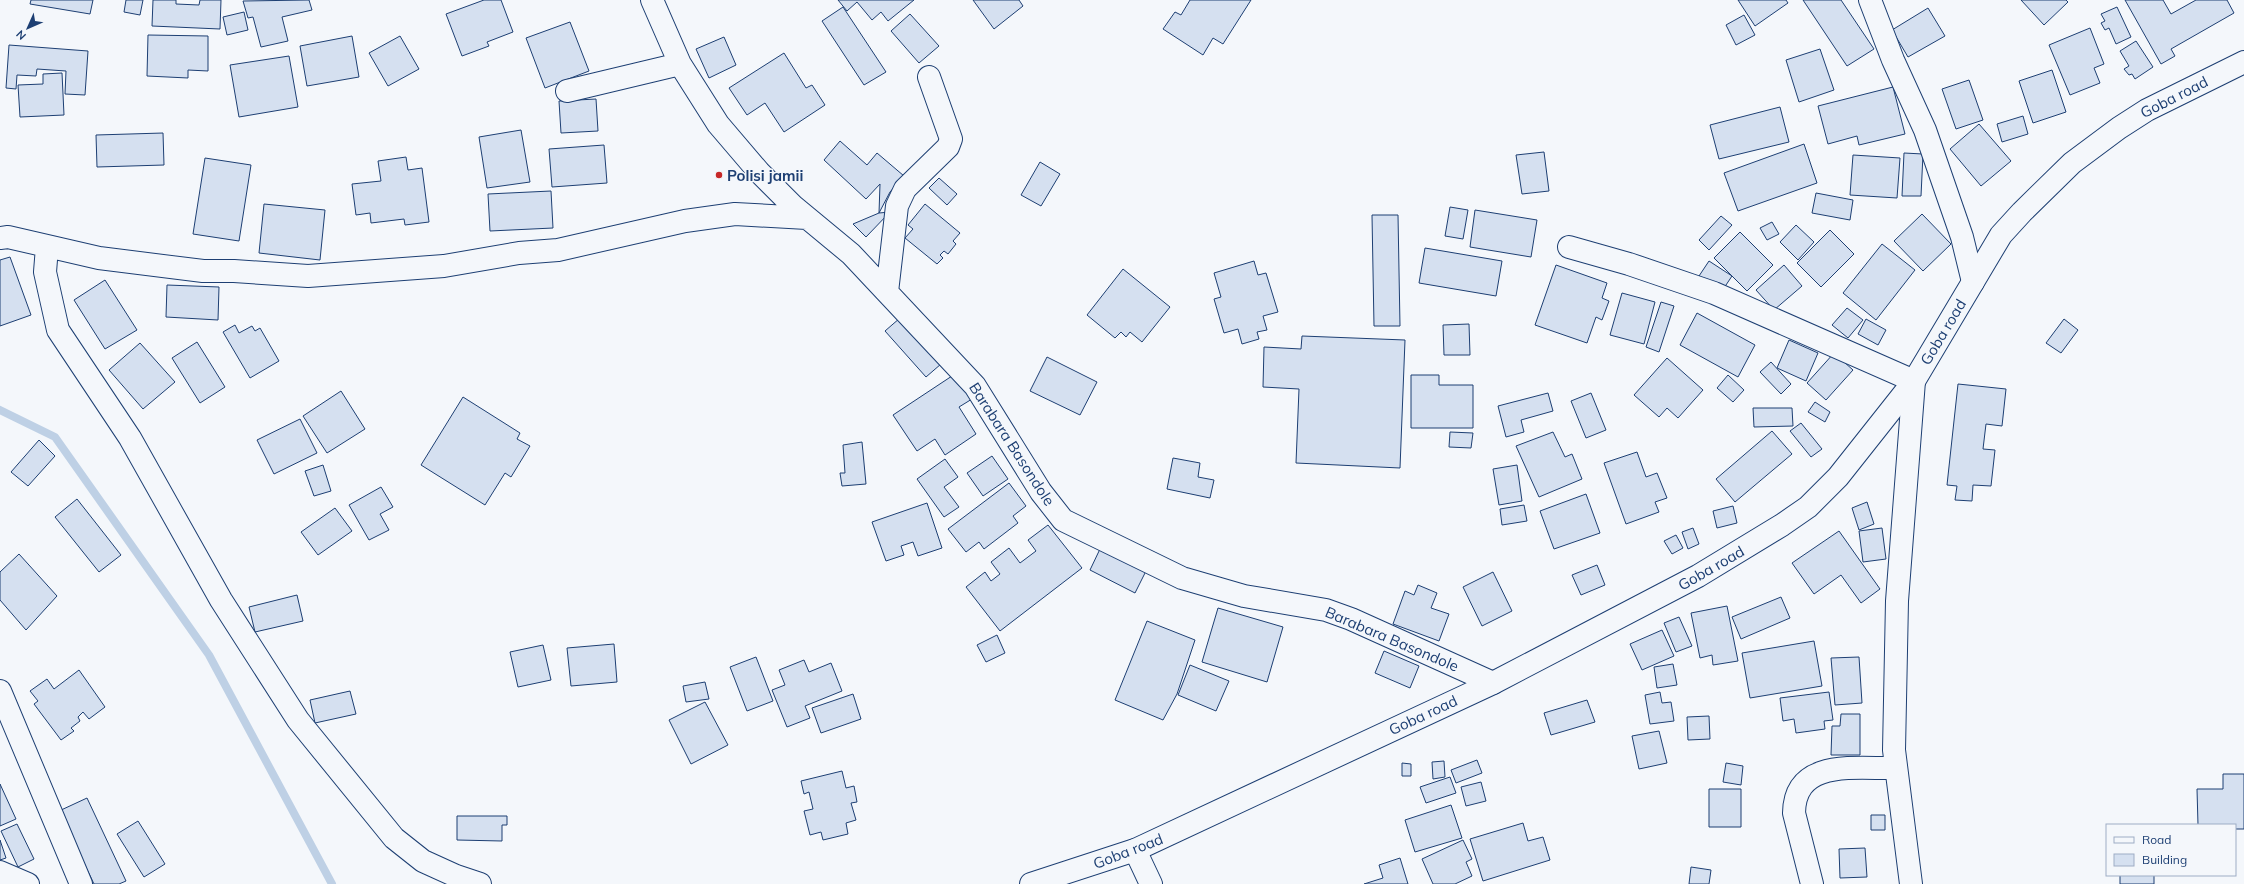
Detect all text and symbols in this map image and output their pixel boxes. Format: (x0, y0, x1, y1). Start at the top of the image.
north arrow (8, 8, 48, 48)
text: N (13, 27, 29, 43)
street label: Goba road (2137, 72, 2211, 122)
place label: Polisi jamii (727, 166, 803, 185)
marker: Polisi jamii (714, 170, 724, 180)
street label: Goba road (1916, 296, 1970, 368)
street label: Barabara Basondole (965, 379, 1059, 509)
street label: Goba road (1674, 541, 1748, 595)
street label: Barabara Basondole (1322, 602, 1462, 676)
street label: Goba road (1386, 691, 1460, 739)
legend (2106, 824, 2236, 876)
street label: Goba road (1090, 829, 1166, 873)
text: Road (2142, 832, 2171, 847)
text: Building (2142, 852, 2187, 867)

